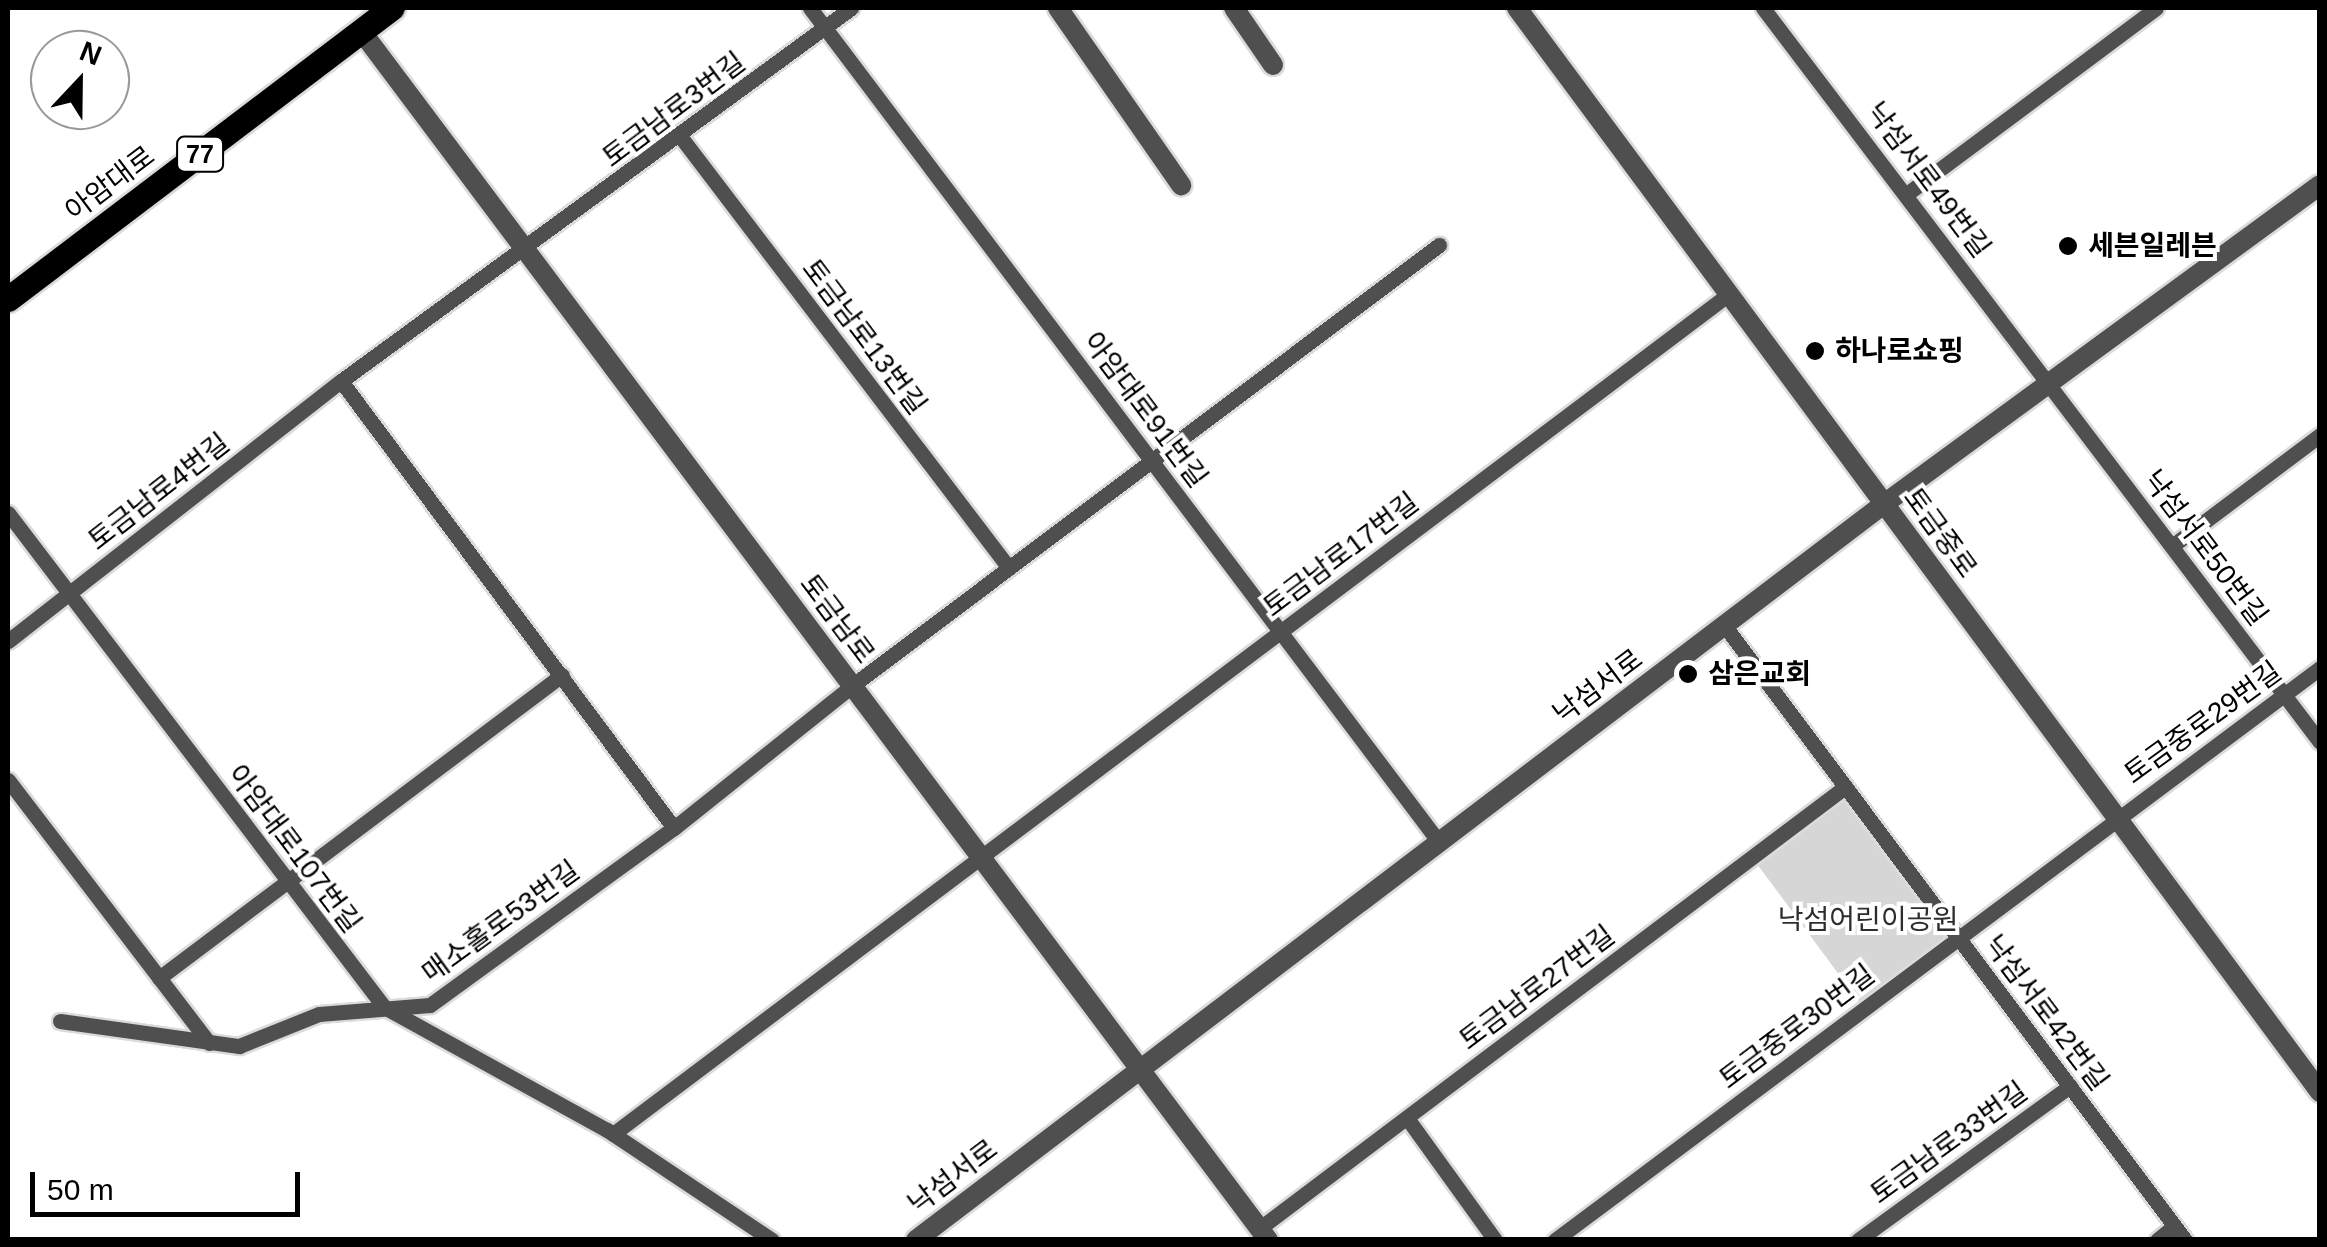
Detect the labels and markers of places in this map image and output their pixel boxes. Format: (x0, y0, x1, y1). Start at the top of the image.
place label: 세븐일레븐 (2088, 229, 2217, 263)
marker: 세븐일레븐 (2057, 235, 2079, 257)
place label: 하나로쇼핑 (1835, 334, 1964, 368)
marker: 하나로쇼핑 (1804, 340, 1826, 362)
place label: 삼은교회 (1708, 657, 1811, 691)
marker: 삼은교회 (1677, 663, 1699, 685)

